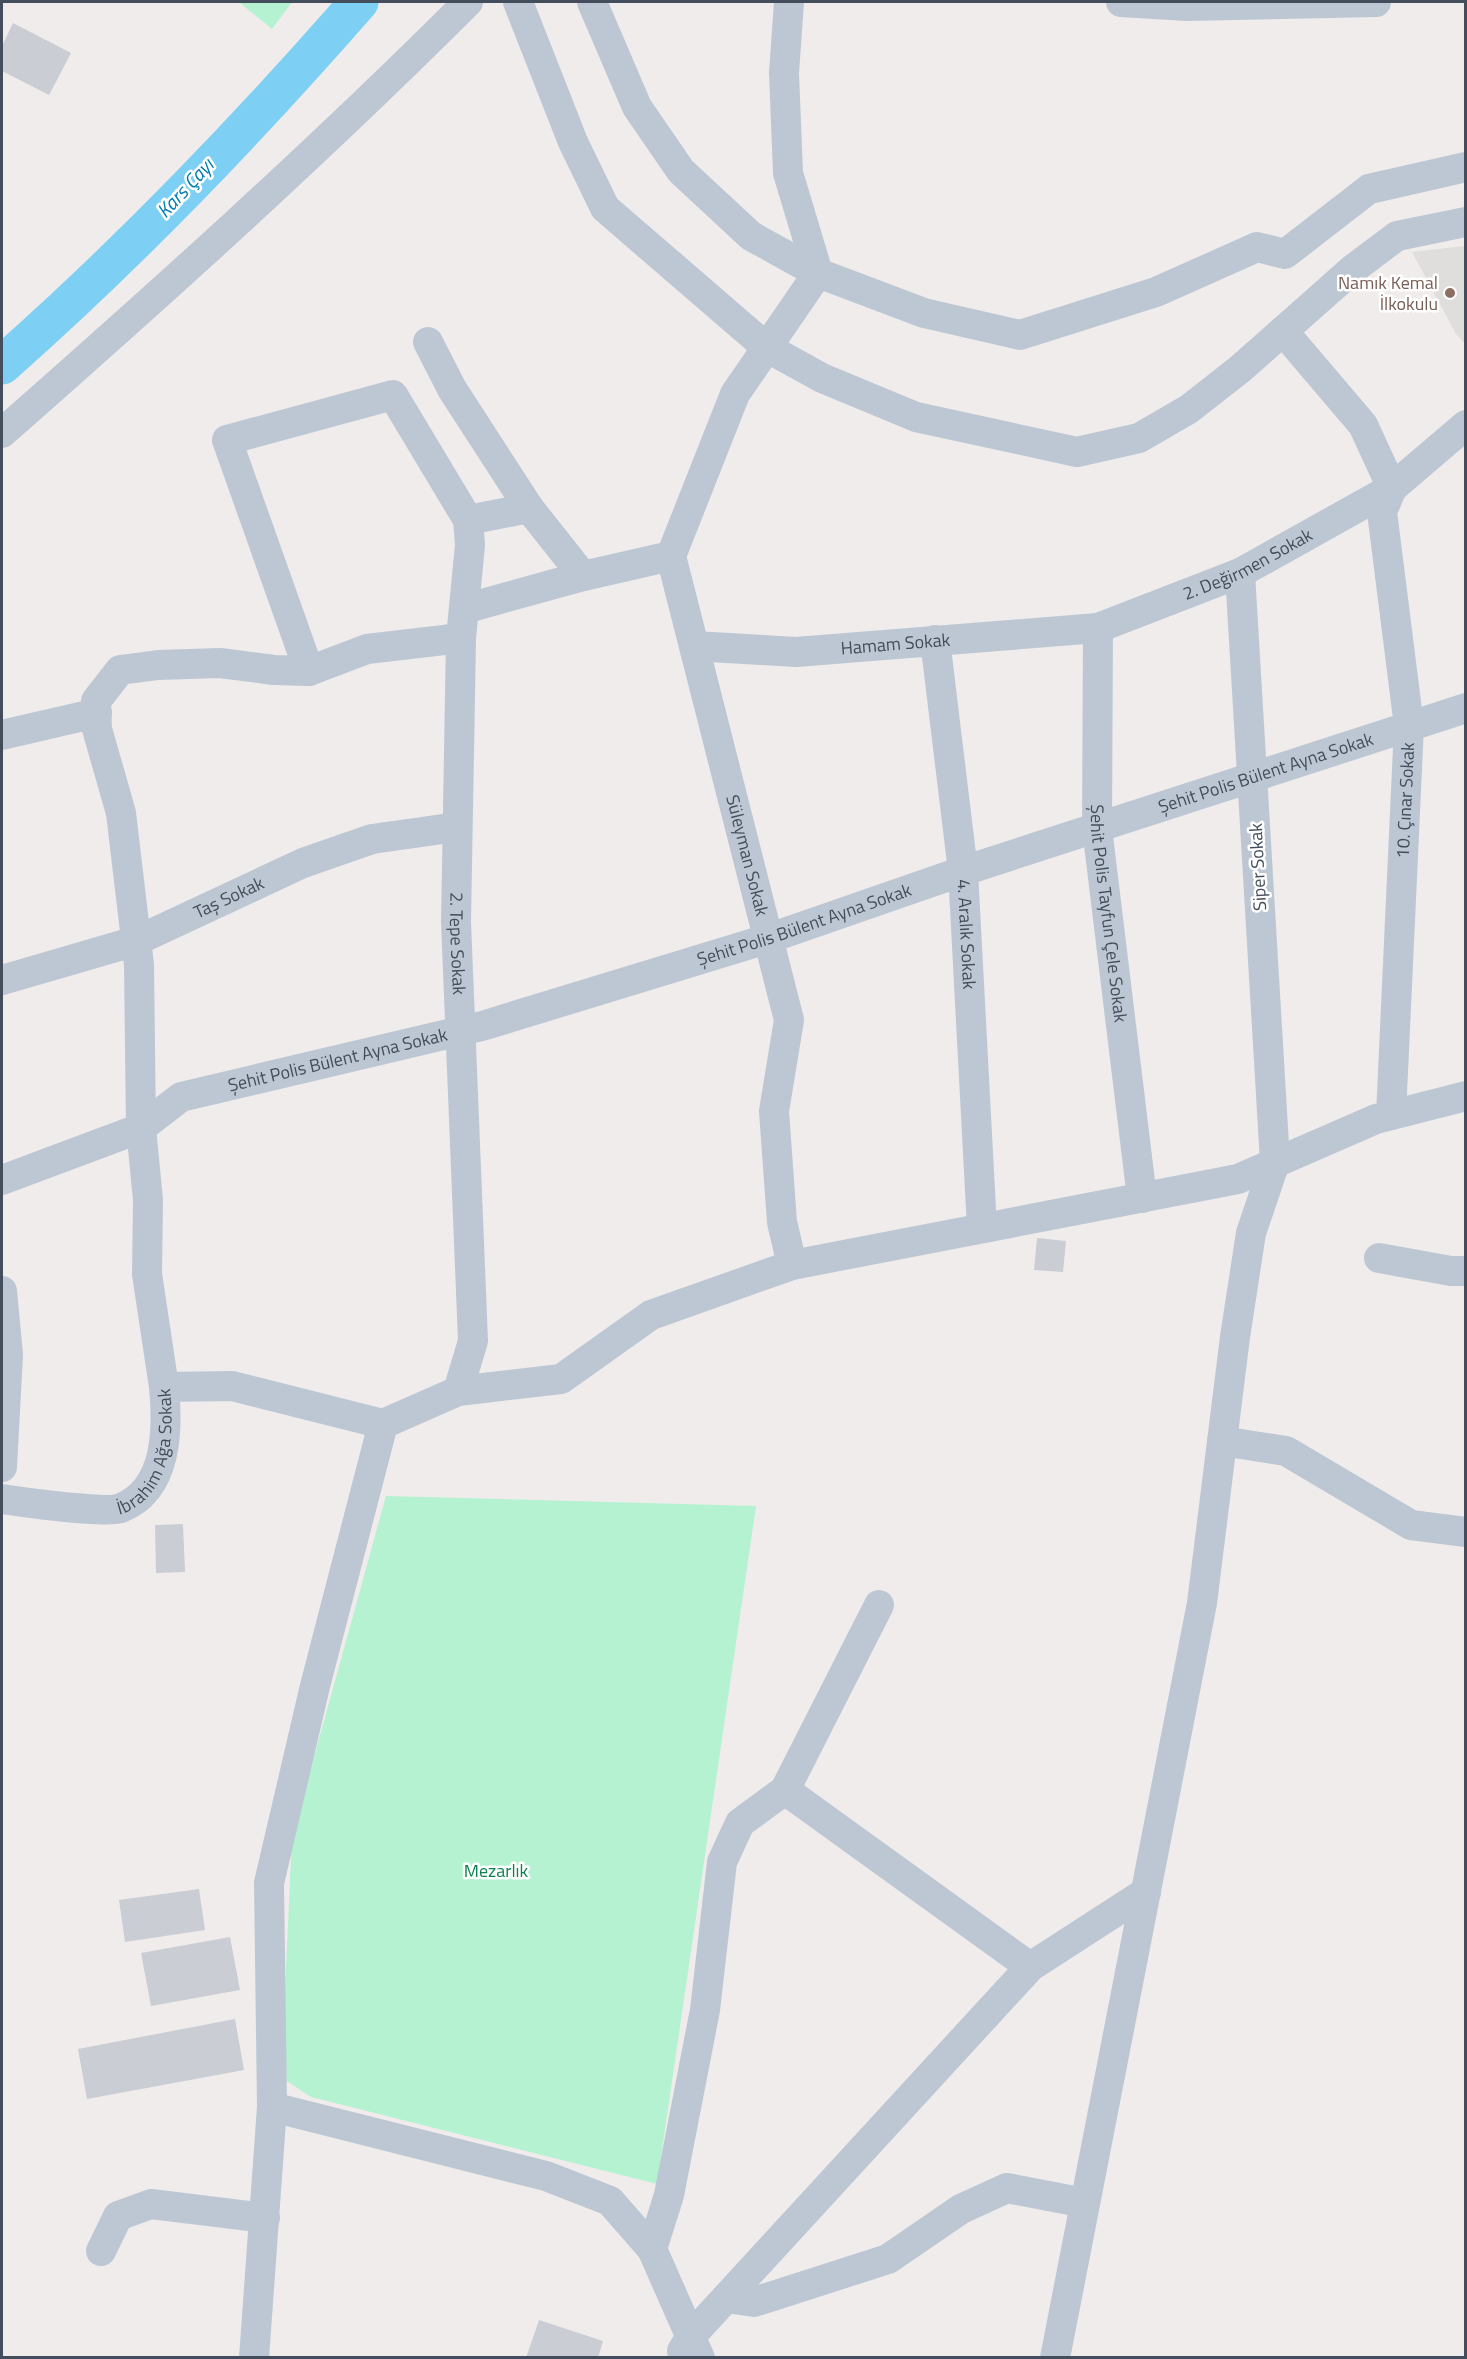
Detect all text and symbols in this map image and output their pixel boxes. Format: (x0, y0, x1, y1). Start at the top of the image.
water label: Kars Çayı (149, 149, 222, 225)
place label: Namık Kemal İlkokulu (1338, 269, 1438, 317)
marker: Namık Kemal İlkokulu (1443, 286, 1457, 300)
street label: 2. Değirmen Sokak (1179, 521, 1318, 607)
street label: Hamam Sokak (840, 626, 952, 661)
street label: Şehit Polis Bülent Ayna Sokak (1155, 725, 1377, 820)
street label: 10. Çınar Sokak (1389, 741, 1421, 859)
street label: Süleyman Sokak (719, 792, 776, 919)
street label: Şehit Polis Tayfun Çele Sokak (1084, 804, 1135, 1024)
street label: Siper Sokak (1242, 822, 1273, 912)
street label: Taş Sokak (189, 869, 269, 925)
street label: Şehit Polis Bülent Ayna Sokak (694, 876, 915, 973)
street label: 4. Aralık Sokak (950, 878, 983, 990)
street label: 2. Tepe Sokak (443, 892, 473, 996)
street label: Şehit Polis Bülent Ayna Sokak (225, 1021, 450, 1098)
street label: İbrahim Ağa Sokak (114, 1387, 179, 1522)
park label: Mezarlık (464, 1857, 529, 1884)

